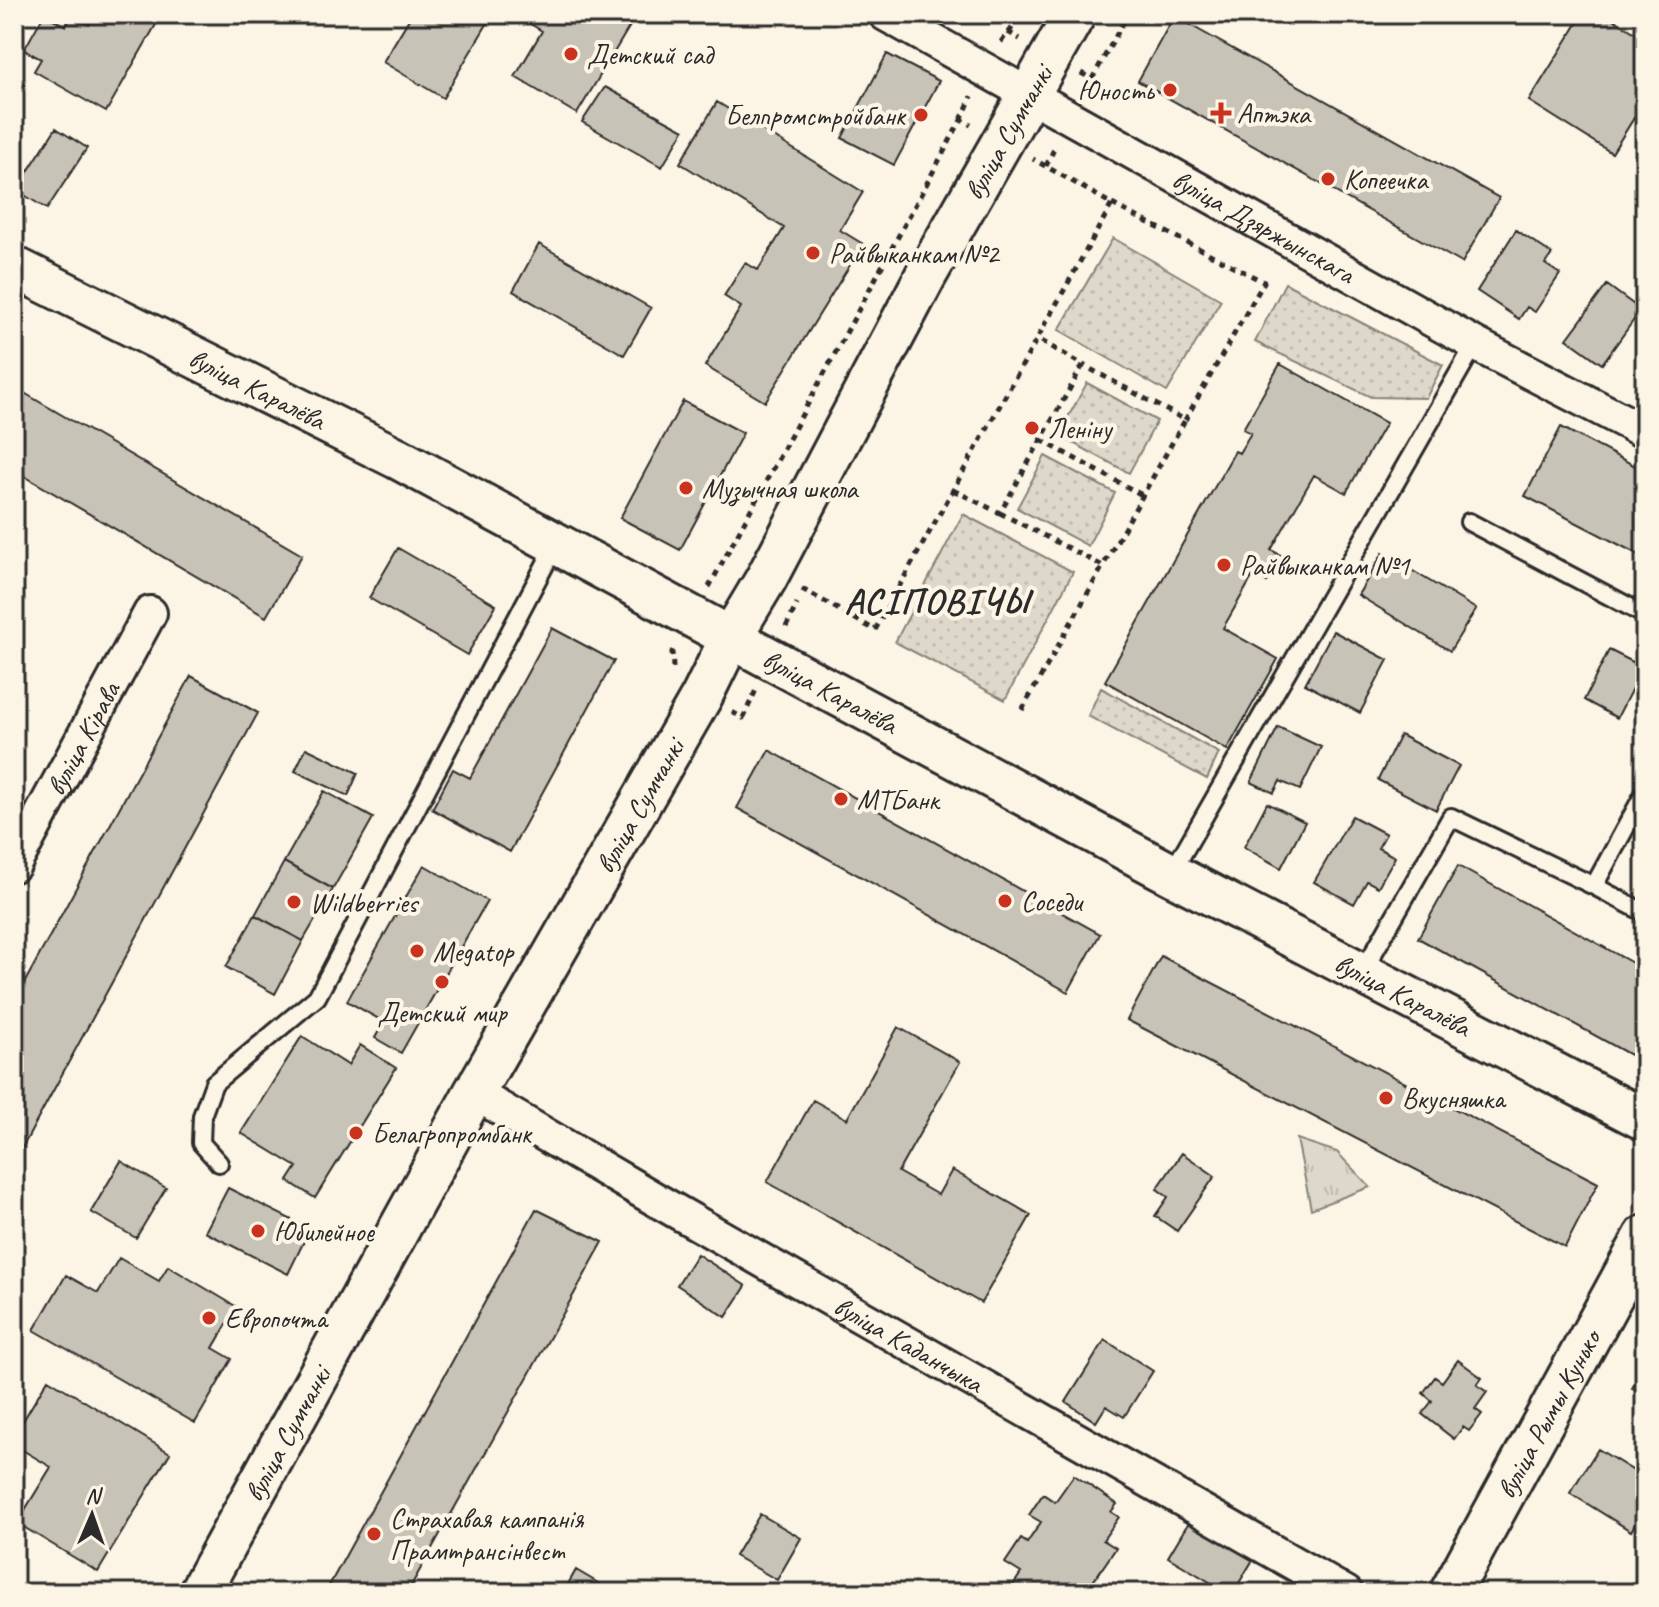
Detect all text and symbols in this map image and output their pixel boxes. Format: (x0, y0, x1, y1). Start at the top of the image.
place label: Детский сад (587, 37, 716, 72)
marker: Детский сад (562, 45, 580, 63)
street label: вуліца Сумчанкі (956, 56, 1062, 206)
place label: Юность (1078, 73, 1156, 108)
marker: Юность (1161, 81, 1179, 99)
place label: Аптэка (1237, 96, 1312, 131)
place label: Белпромстройбанк (725, 98, 907, 133)
marker: Аптэка (1212, 104, 1230, 122)
marker: Белпромстройбанк (912, 106, 930, 124)
street label: вуліца Дзяржынскага (1166, 161, 1362, 292)
place label: Копеечка (1344, 162, 1429, 197)
marker: Копеечка (1319, 170, 1337, 188)
place label: Райвыканкам №2 (829, 236, 1001, 271)
marker: Райвыканкам №2 (804, 244, 822, 262)
street label: вуліца Каралёва (183, 340, 333, 438)
place label: Леніну (1048, 411, 1114, 446)
marker: Леніну (1023, 419, 1041, 437)
place label: Музычная школа (702, 471, 859, 507)
marker: Музычная школа (677, 479, 695, 497)
place label: Райвыканкам №1 (1240, 548, 1411, 583)
marker: Райвыканкам №1 (1215, 556, 1233, 574)
district label: АСІПОВІЧЫ (844, 578, 1035, 624)
street label: вуліца Каралёва (757, 641, 905, 743)
street label: вуліца Кірава (38, 674, 128, 801)
street label: вуліца Сумчанкі (587, 729, 694, 879)
place label: МТБанк (857, 782, 942, 817)
marker: МТБанк (832, 790, 850, 808)
place label: Соседи (1021, 884, 1085, 919)
place label: Wildberries (310, 885, 420, 920)
marker: Соседи (996, 892, 1014, 910)
marker: Wildberries (285, 893, 303, 911)
place label: Megatop (433, 934, 516, 969)
marker: Megatop (408, 942, 426, 960)
street label: вуліца Каралёва (1329, 945, 1478, 1045)
marker: Детский мир (433, 973, 451, 991)
place label: Детский мир (377, 995, 508, 1030)
place label: Вкусняшка (1402, 1081, 1507, 1116)
marker: Вкусняшка (1377, 1089, 1395, 1107)
place label: Белагропромбанк (372, 1116, 533, 1151)
marker: Белагропромбанк (347, 1124, 365, 1142)
place label: Юбилейное (274, 1214, 375, 1249)
marker: Юбилейное (249, 1222, 267, 1240)
street label: вуліца Каданчыка (828, 1288, 991, 1401)
place label: Европочта (225, 1301, 329, 1336)
marker: Европочта (200, 1309, 218, 1327)
street label: вуліца Рымы Кунько (1488, 1321, 1610, 1504)
street label: вуліца Сумчанкі (236, 1357, 340, 1507)
north arrow (52, 1475, 132, 1555)
text: N (85, 1482, 103, 1510)
place label: Страхавая кампанія Прамтрансінвест (390, 1501, 584, 1568)
marker: Страхавая кампанія Прамтрансінвест (365, 1525, 383, 1543)

